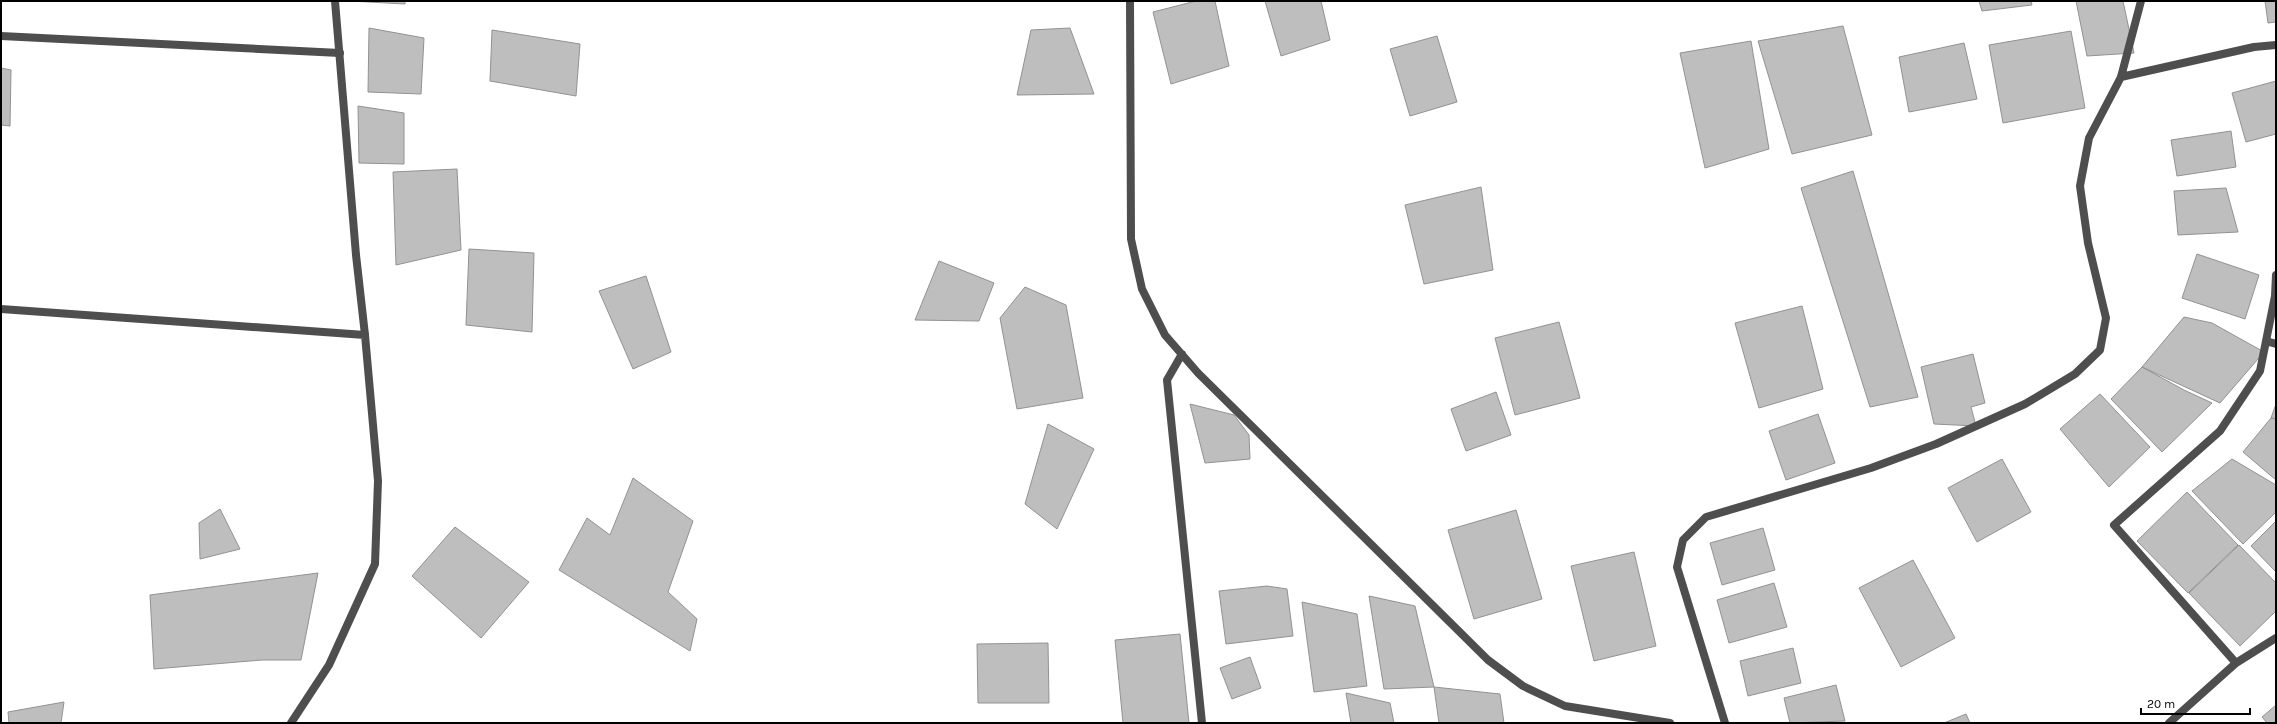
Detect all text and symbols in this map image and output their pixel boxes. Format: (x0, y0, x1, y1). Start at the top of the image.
scale bar (2141, 690, 2250, 716)
text: 20 m (2147, 697, 2175, 711)

